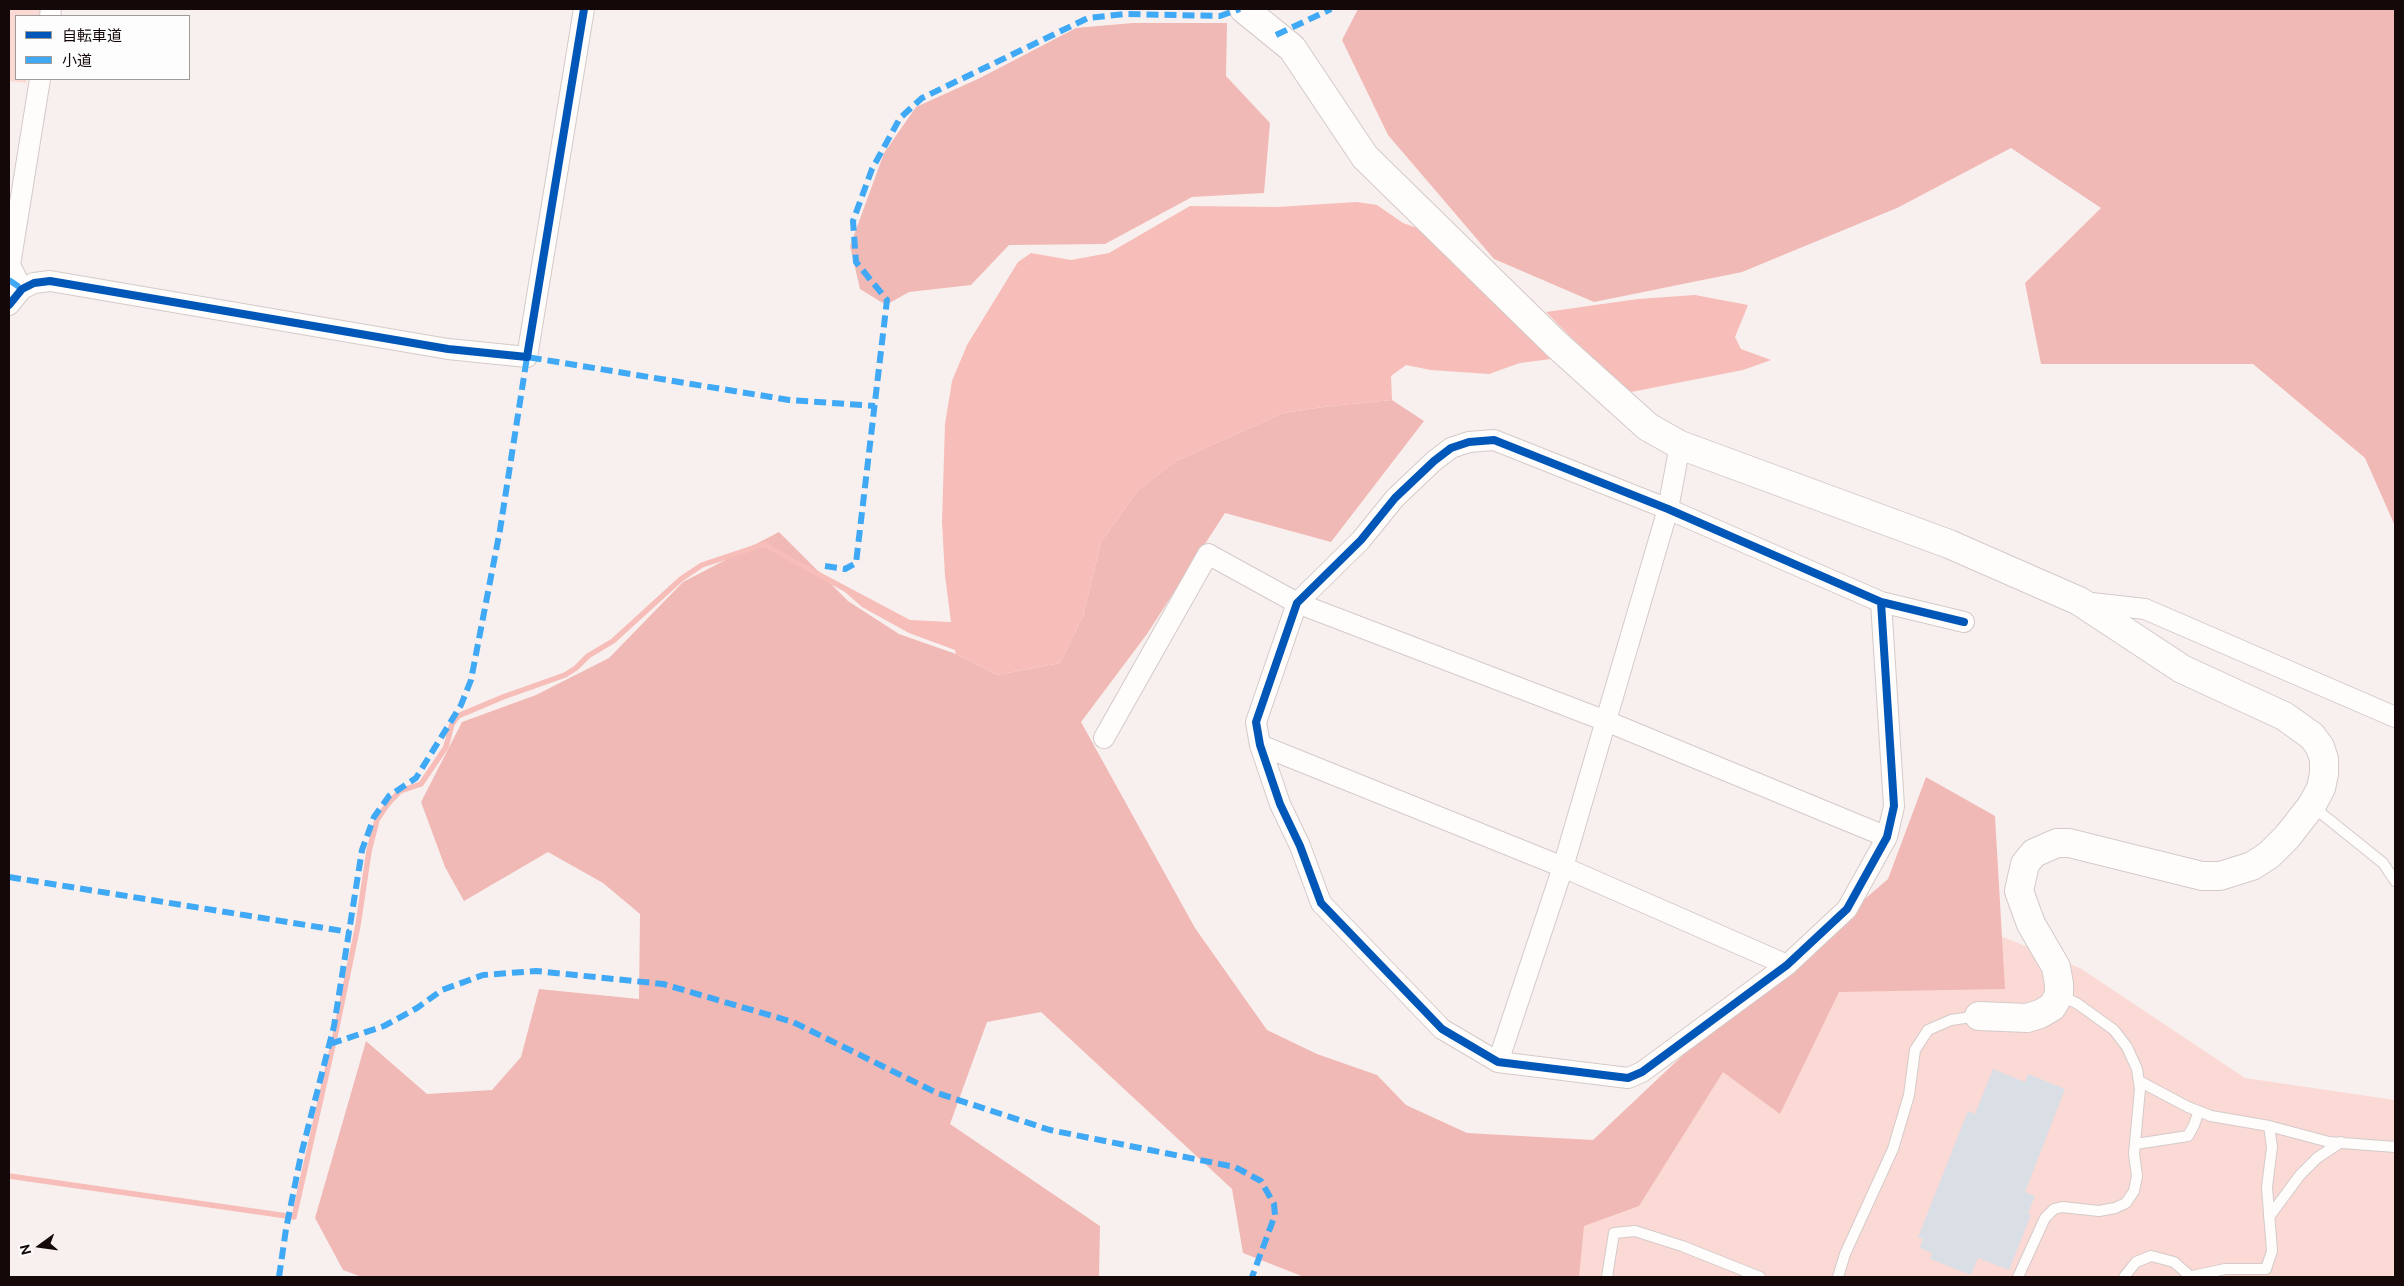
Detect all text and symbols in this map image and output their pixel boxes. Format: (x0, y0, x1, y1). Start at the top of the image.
legend (15, 15, 190, 80)
text: 自転車道 (62, 27, 122, 44)
text: 小道 (62, 52, 92, 69)
north arrow (15, 1221, 65, 1271)
text: N (16, 1243, 34, 1257)

